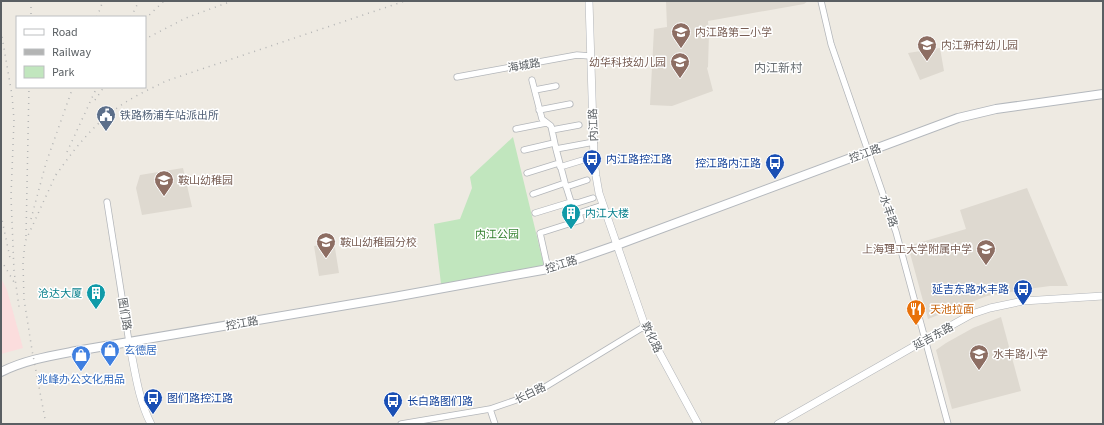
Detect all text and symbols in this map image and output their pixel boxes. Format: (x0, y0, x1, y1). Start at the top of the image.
legend (16, 16, 146, 88)
school or university icon: 内江路第二小学 (670, 21, 692, 49)
text: Road (52, 24, 78, 41)
place label: 内江路第二小学 (695, 25, 772, 40)
school or university icon: 内江新村幼儿园 (916, 34, 938, 62)
place label: 内江新村幼儿园 (941, 38, 1018, 53)
text: Railway (52, 44, 91, 61)
school or university icon: 幼华科技幼儿园 (669, 51, 691, 79)
street label: 海城路 (507, 55, 542, 76)
place label: 幼华科技幼儿园 (589, 55, 666, 70)
district label: 内江新村 (754, 60, 803, 77)
text: Park (52, 64, 74, 81)
public building icon: 铁路杨浦车站派出所 (95, 104, 117, 132)
place label: 铁路杨浦车站派出所 (120, 108, 219, 123)
street label: 内江路 (585, 108, 602, 142)
street label: 控江路 (847, 141, 883, 166)
bus stop icon: 内江路控江路 (581, 148, 603, 176)
place label: 内江路控江路 (606, 152, 672, 167)
bus stop icon: 控江路内江路 (764, 152, 786, 180)
place label: 控江路内江路 (695, 156, 761, 171)
school or university icon: 鞍山幼稚园 (153, 169, 175, 197)
place label: 鞍山幼稚园 (178, 173, 233, 188)
street label: 水丰路 (876, 193, 901, 229)
building icon: 内江大楼 (560, 202, 582, 230)
place label: 内江大楼 (585, 206, 629, 221)
park label: 内江公园 (475, 227, 519, 242)
school or university icon: 鞍山幼稚园分校 (315, 231, 337, 259)
place label: 鞍山幼稚园分校 (340, 235, 417, 250)
school or university icon: 上海理工大学附属中学 (975, 238, 997, 266)
place label: 上海理工大学附属中学 (862, 242, 972, 257)
street label: 控江路 (543, 252, 579, 276)
bus stop icon: 延吉东路水丰路 (1012, 278, 1034, 306)
building icon: 沧达大厦 (85, 282, 107, 310)
place label: 延吉东路水丰路 (932, 282, 1009, 297)
place label: 沧达大厦 (38, 286, 82, 301)
street label: 图们路 (115, 297, 134, 332)
restaurant icon: 天池拉面 (905, 298, 927, 326)
place label: 天池拉面 (930, 302, 974, 317)
street label: 控江路 (225, 313, 260, 334)
street label: 敦化路 (638, 319, 666, 355)
street label: 延吉东路 (910, 319, 956, 353)
shop icon: 玄德居 (99, 339, 121, 367)
place label: 玄德居 (124, 343, 157, 358)
school or university icon: 水丰路小学 (968, 343, 990, 371)
shop icon: 兆峰办公文化用品 (70, 344, 92, 372)
place label: 水丰路小学 (993, 347, 1048, 362)
place label: 兆峰办公文化用品 (37, 372, 125, 387)
street label: 长白路 (512, 379, 548, 407)
bus stop icon: 图们路控江路 (142, 387, 164, 415)
bus stop icon: 长白路图们路 (382, 390, 404, 418)
place label: 图们路控江路 (167, 391, 233, 406)
place label: 长白路图们路 (407, 394, 473, 409)

